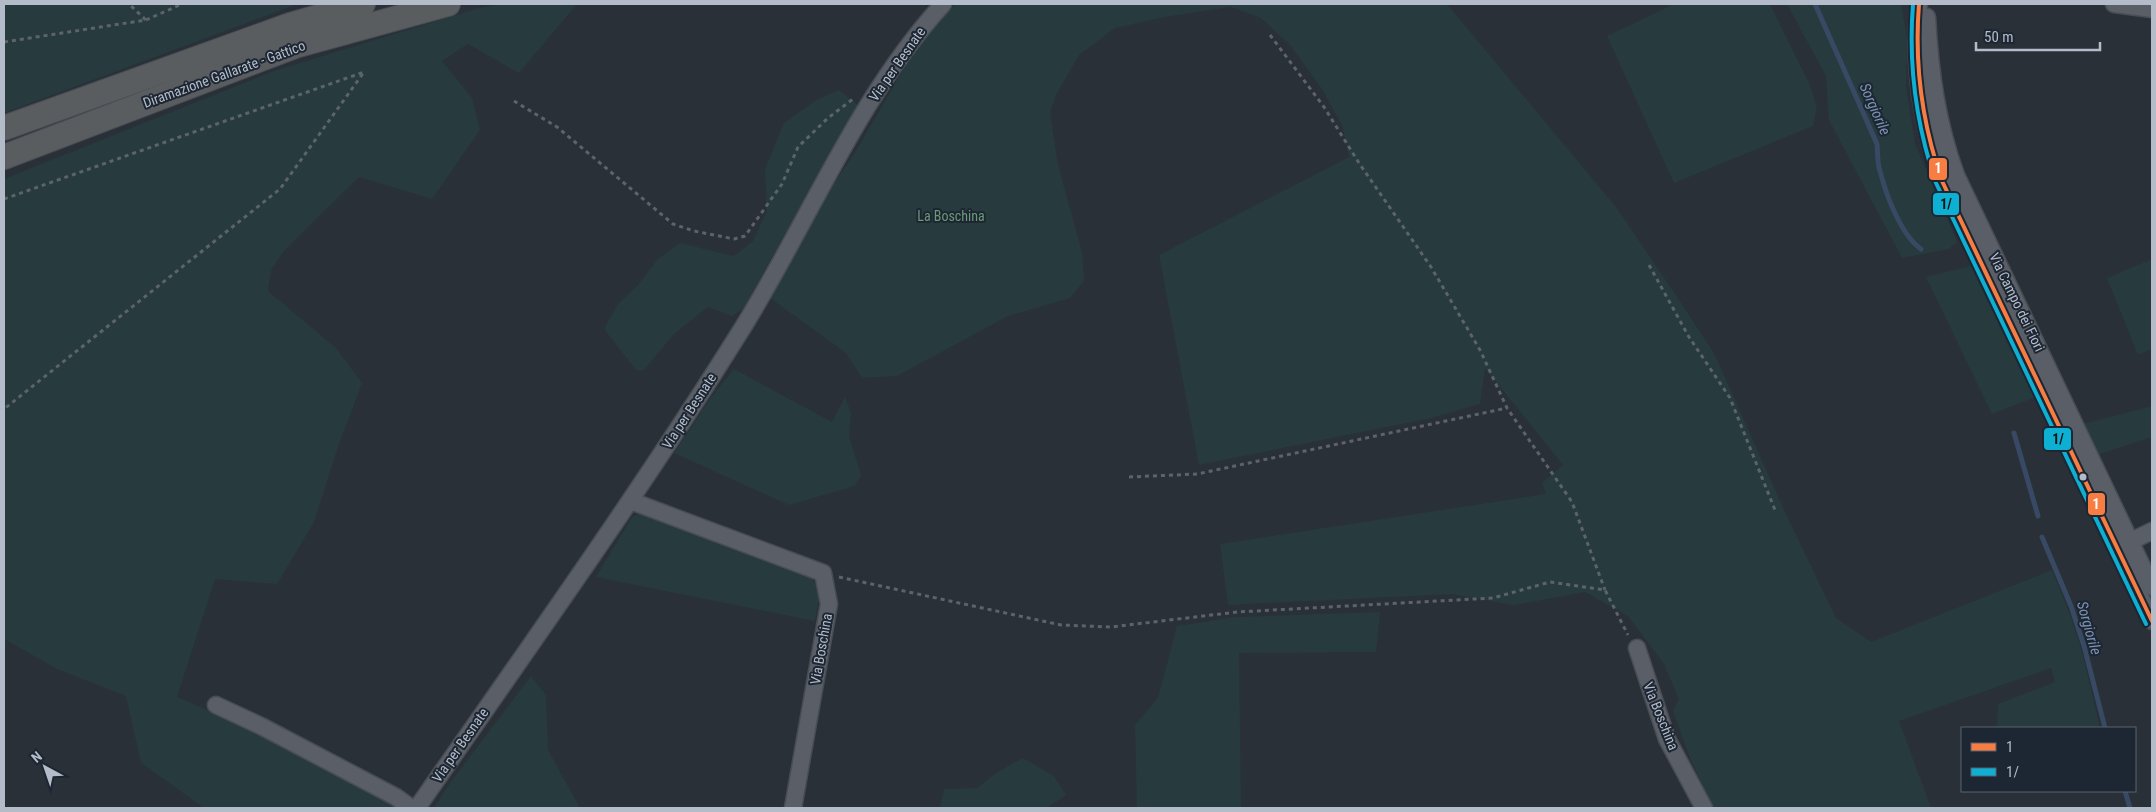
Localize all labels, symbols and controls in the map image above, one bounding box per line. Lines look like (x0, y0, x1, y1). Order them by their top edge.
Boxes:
scale bar (1976, 20, 2100, 52)
street label: Via per Besnate (866, 24, 929, 104)
text: 50 m (1984, 28, 2014, 46)
street label: Diramazione Gallarate - Gattico (141, 37, 307, 111)
water label: Sorgiorile (1856, 80, 1894, 138)
line badge: 1 (1928, 157, 1948, 181)
text: 1 (1934, 160, 1942, 176)
line badge: 1/ (1932, 192, 1960, 216)
text: 1/ (1940, 196, 1952, 212)
park label: La Boschina (917, 208, 985, 224)
street label: Via Campo dei Fiori (1986, 250, 2048, 354)
street label: Via per Besnate (659, 370, 720, 452)
line badge: 1/ (2043, 427, 2072, 451)
text: 1/ (2052, 431, 2064, 447)
unlabelled marker (2078, 472, 2088, 482)
line badge: 1 (2087, 492, 2106, 516)
text: 1 (2092, 496, 2100, 512)
water label: Sorgiorile (2073, 599, 2105, 657)
street label: Via Boschina (807, 612, 835, 686)
street label: Via Boschina (1640, 680, 1682, 752)
street label: Via per Besnate (429, 705, 492, 785)
legend (1961, 727, 2136, 792)
text: 1 (2006, 738, 2013, 756)
north arrow (20, 742, 70, 792)
text: N (28, 748, 45, 766)
text: 1/ (2006, 763, 2019, 781)

